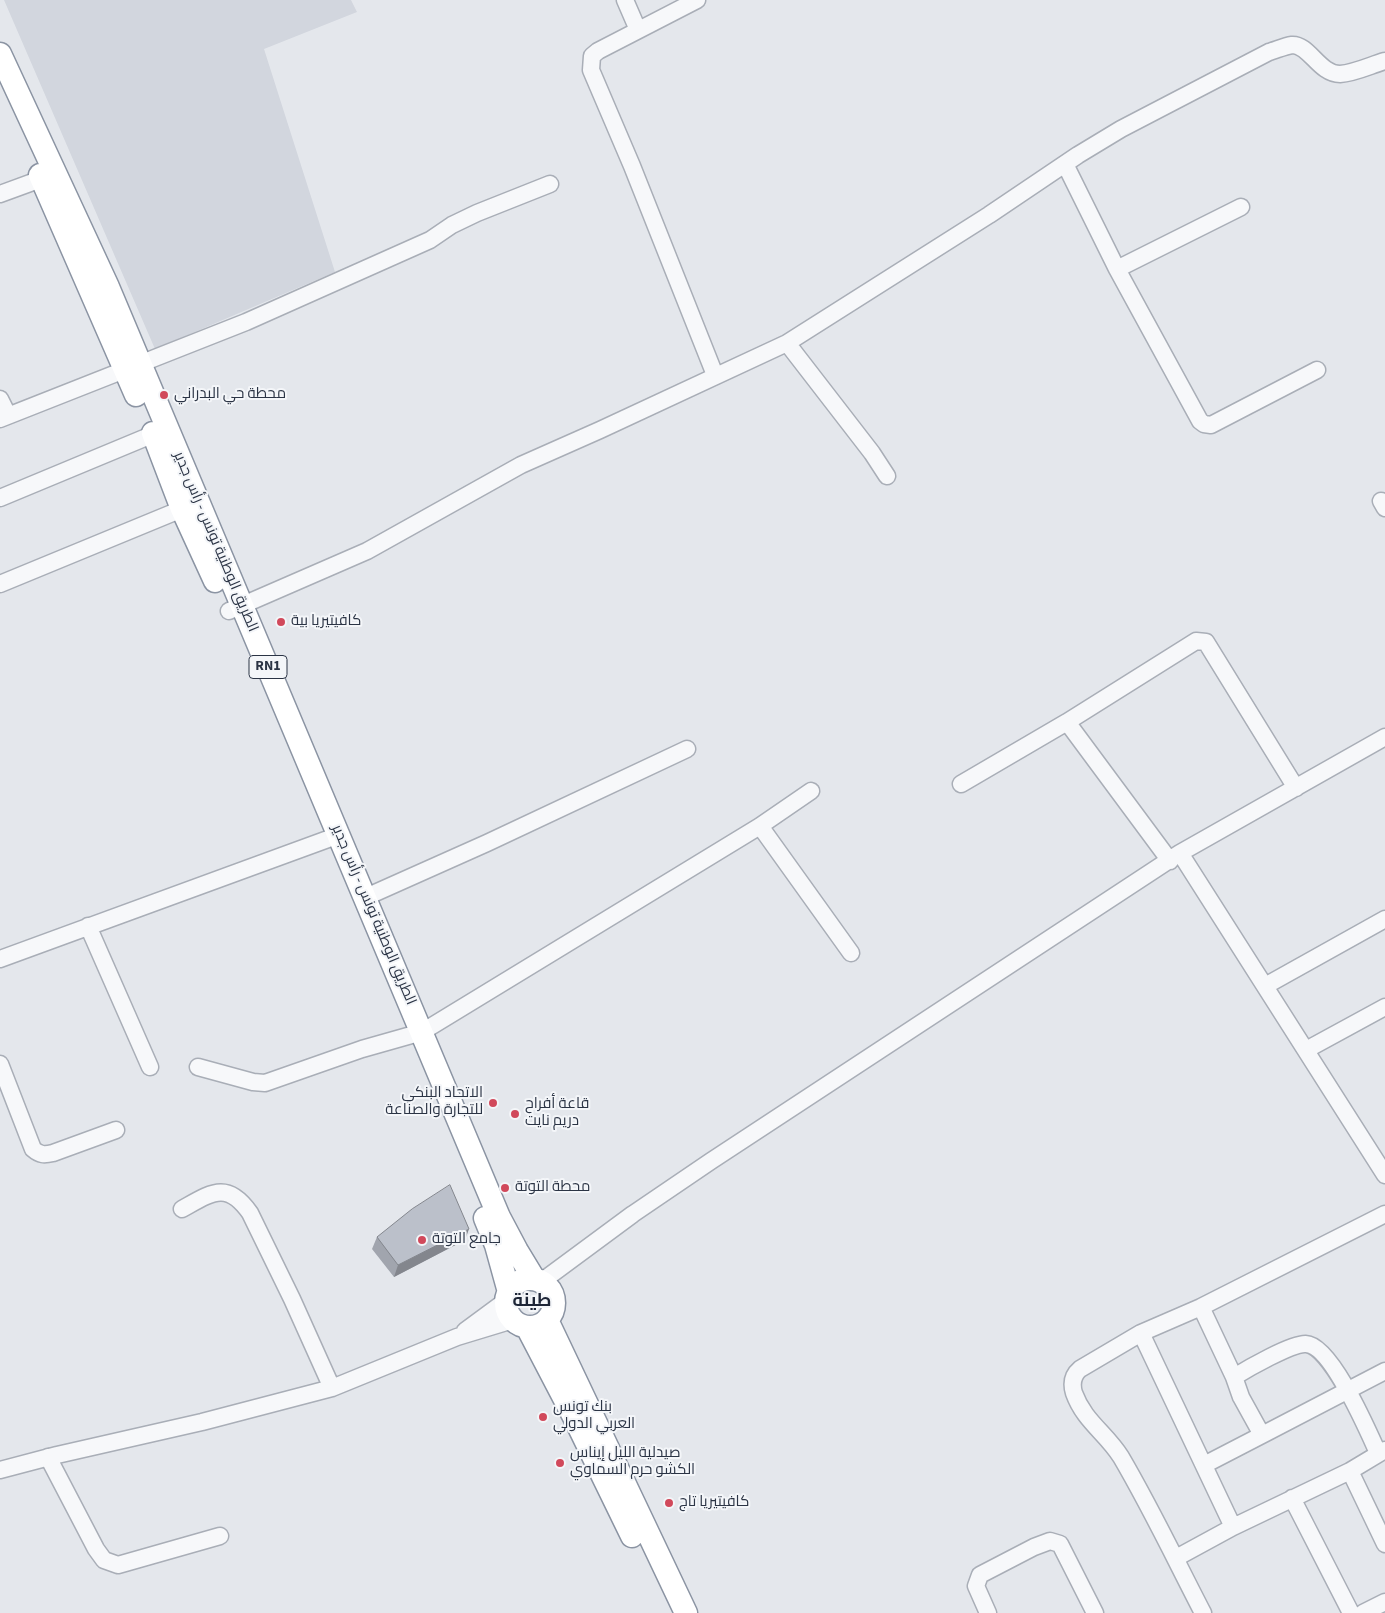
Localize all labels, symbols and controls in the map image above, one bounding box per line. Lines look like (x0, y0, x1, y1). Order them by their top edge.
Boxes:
place label: محطة حي البدراني (174, 386, 286, 404)
marker: محطة حي البدراني (158, 389, 170, 401)
street label: الطريق الوطنية تونس - رأس جدير (169, 449, 261, 635)
place label: كافيتيريا بية (291, 613, 361, 631)
marker: كافيتيريا بية (275, 616, 287, 628)
road number: RN1 (249, 656, 287, 679)
street label: الطريق الوطنية تونس - رأس جدير (327, 822, 419, 1008)
place label: الاتحاد البنكي للتجارة والصناعة (385, 1085, 483, 1120)
place label: قاعة أفراح دريم نايت (525, 1096, 589, 1131)
marker: الاتحاد البنكي للتجارة والصناعة (487, 1097, 499, 1109)
marker: قاعة أفراح دريم نايت (509, 1108, 521, 1120)
place label: محطة التوتة (515, 1179, 590, 1197)
marker: محطة التوتة (499, 1182, 511, 1194)
place label: جامع التوتة (432, 1231, 501, 1249)
marker: جامع التوتة (416, 1234, 428, 1246)
district label: طينة (512, 1291, 552, 1313)
place label: بنك تونس العربي الدولي (553, 1399, 635, 1434)
marker: بنك تونس العربي الدولي (537, 1411, 549, 1423)
place label: صيدلية الليل إيناس الكشو حرم السماوي (570, 1445, 695, 1480)
marker: صيدلية الليل إيناس الكشو حرم السماوي (554, 1457, 566, 1469)
place label: كافيتيريا تاج (679, 1494, 749, 1512)
marker: كافيتيريا تاج (663, 1497, 675, 1509)

